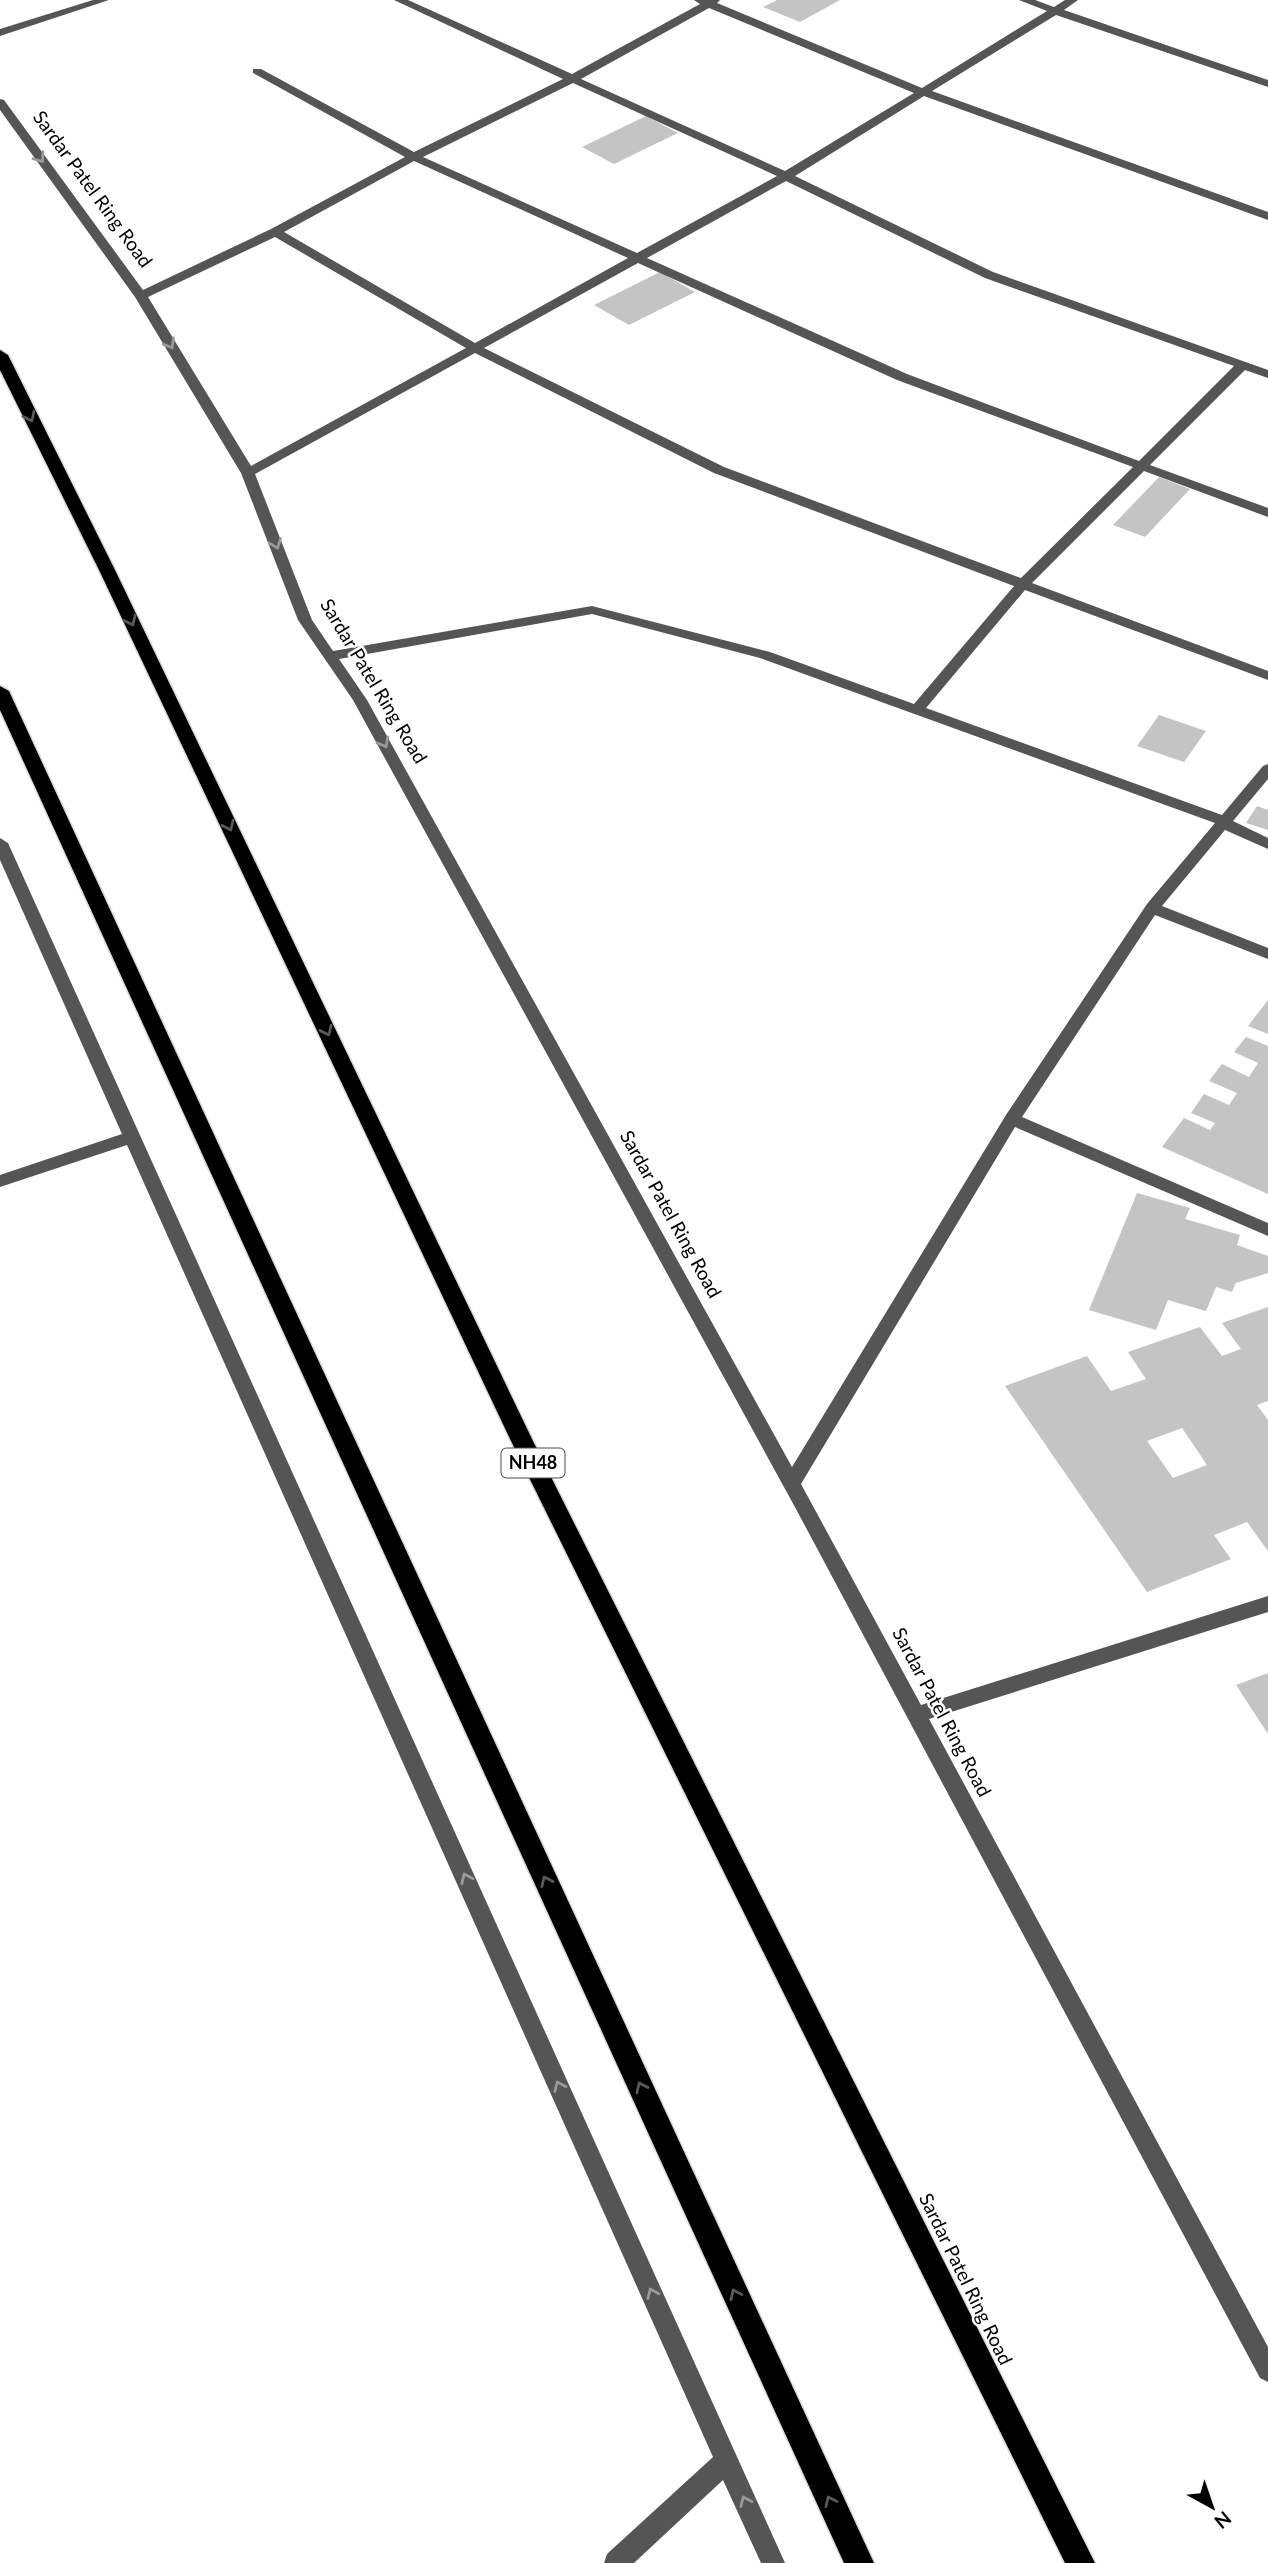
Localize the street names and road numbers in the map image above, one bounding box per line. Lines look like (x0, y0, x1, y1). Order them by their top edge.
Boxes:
street label: Sardar Patel Ring Road (29, 106, 158, 272)
street label: Sardar Patel Ring Road (316, 594, 433, 767)
street label: Sardar Patel Ring Road (616, 1126, 727, 1302)
road number: NH48 (502, 1448, 564, 1478)
street label: Sardar Patel Ring Road (888, 1623, 997, 1800)
street label: Sardar Patel Ring Road (915, 2189, 1018, 2368)

